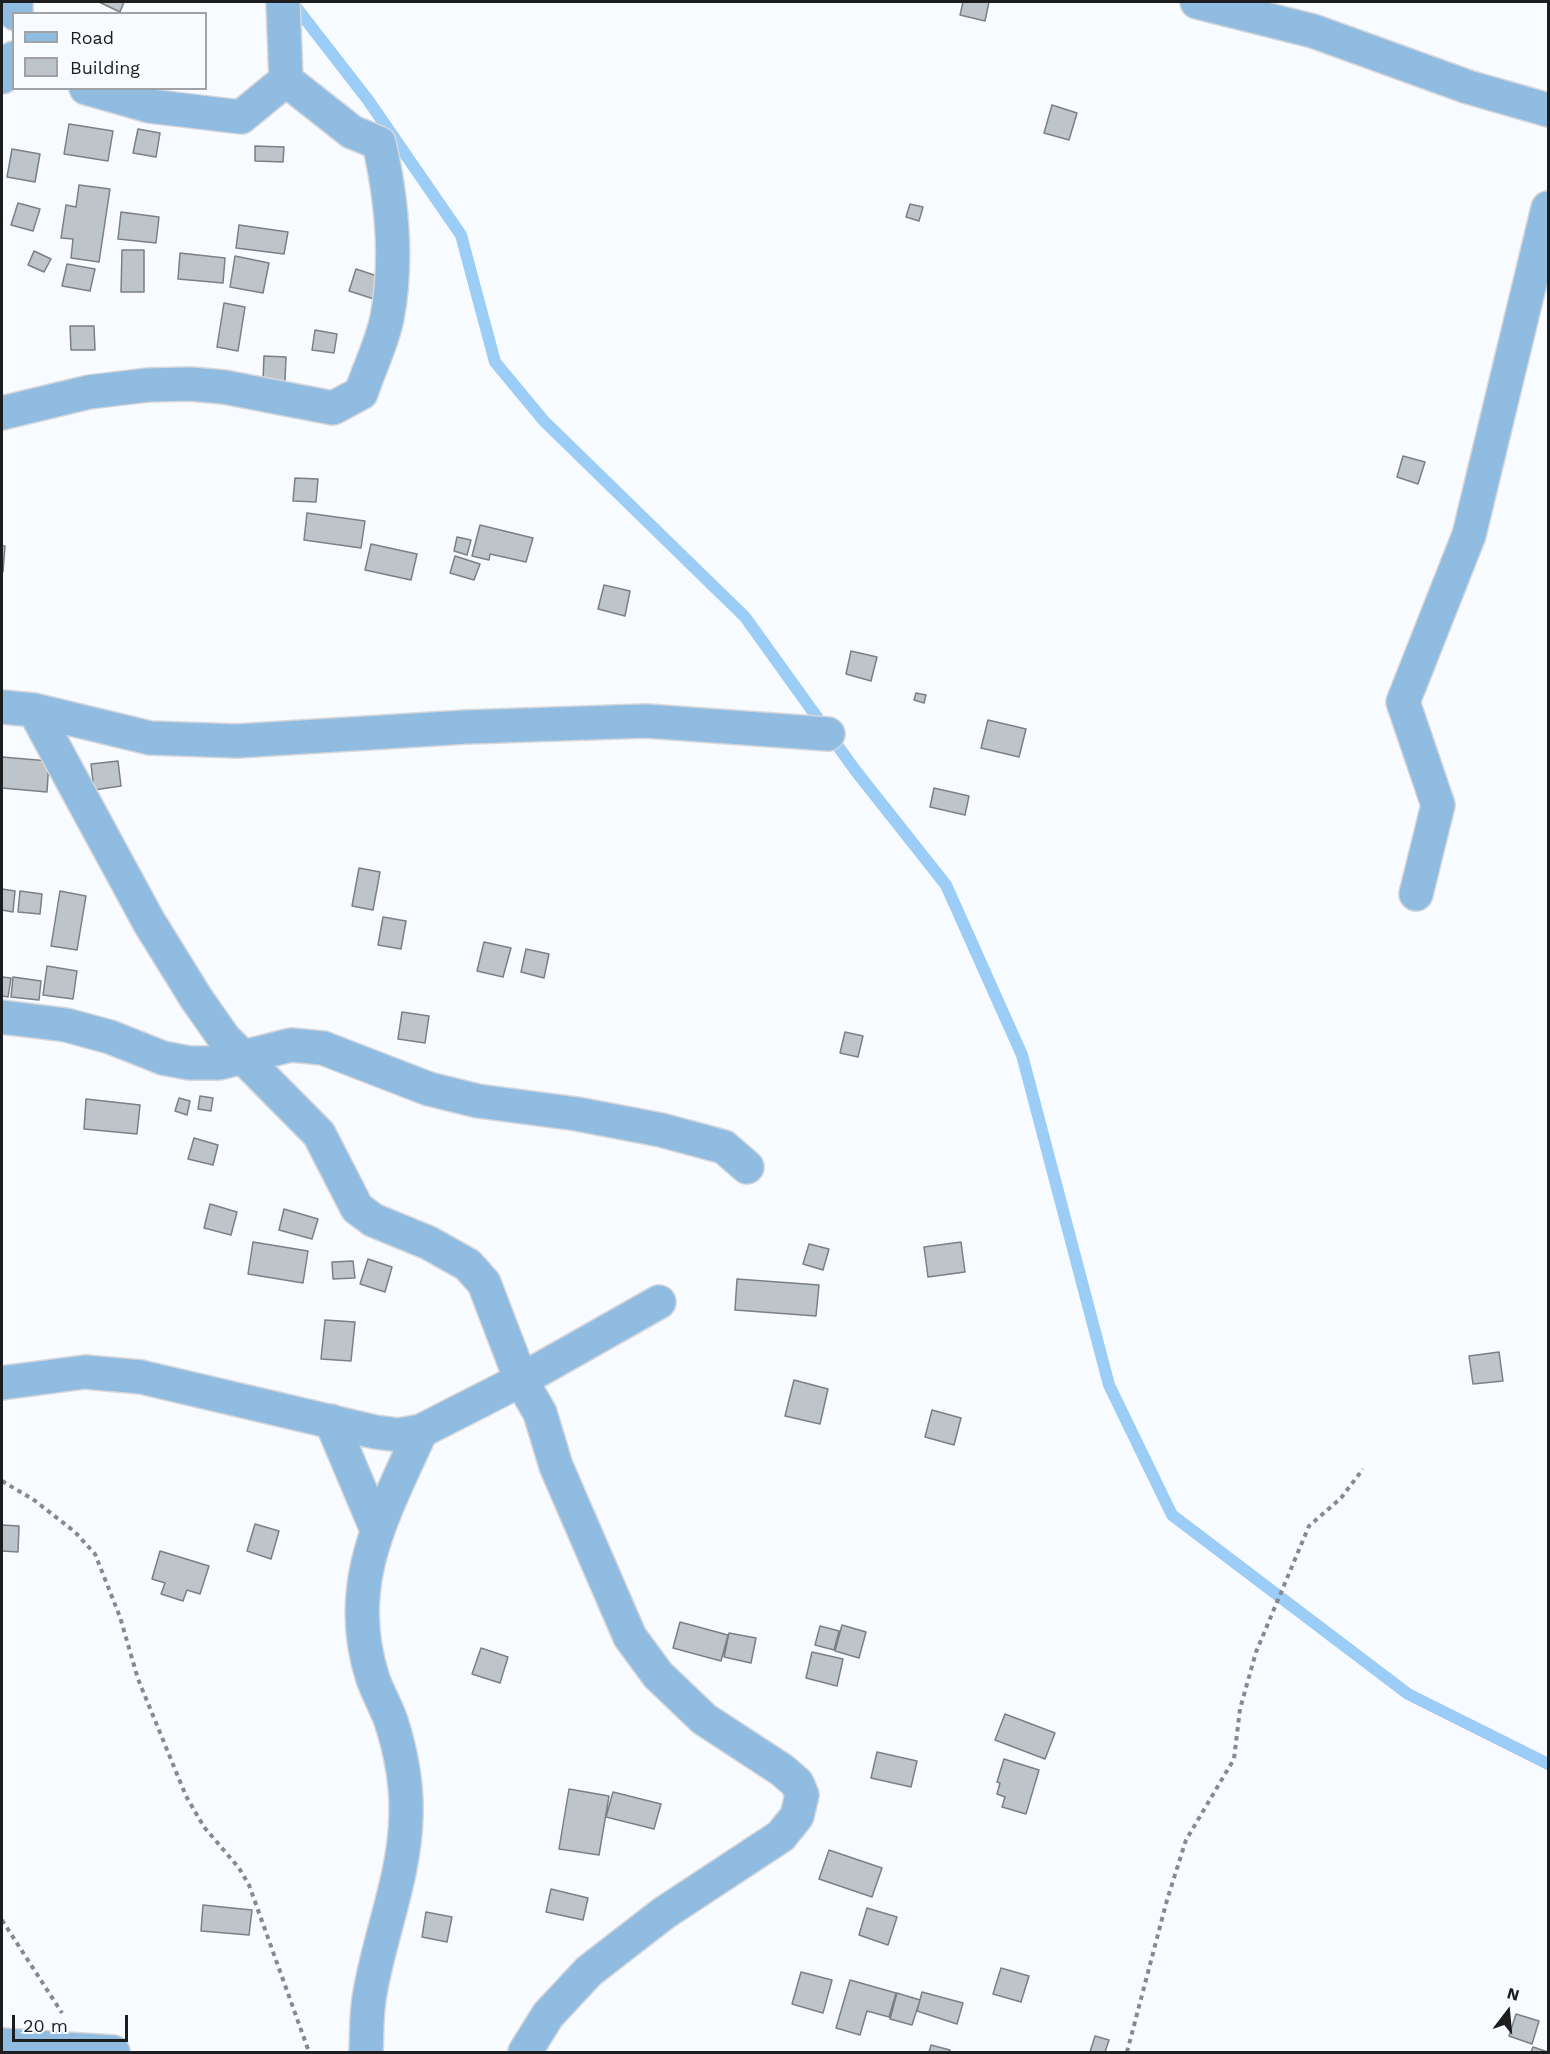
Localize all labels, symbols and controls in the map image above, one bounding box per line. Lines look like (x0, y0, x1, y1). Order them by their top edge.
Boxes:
legend (12, 12, 207, 90)
text: Road (70, 27, 114, 48)
text: Building (70, 57, 140, 78)
north arrow (1478, 1982, 1538, 2042)
text: N (1505, 1983, 1521, 2005)
scale bar (15, 2003, 130, 2041)
text: 20 m (23, 2015, 68, 2036)

